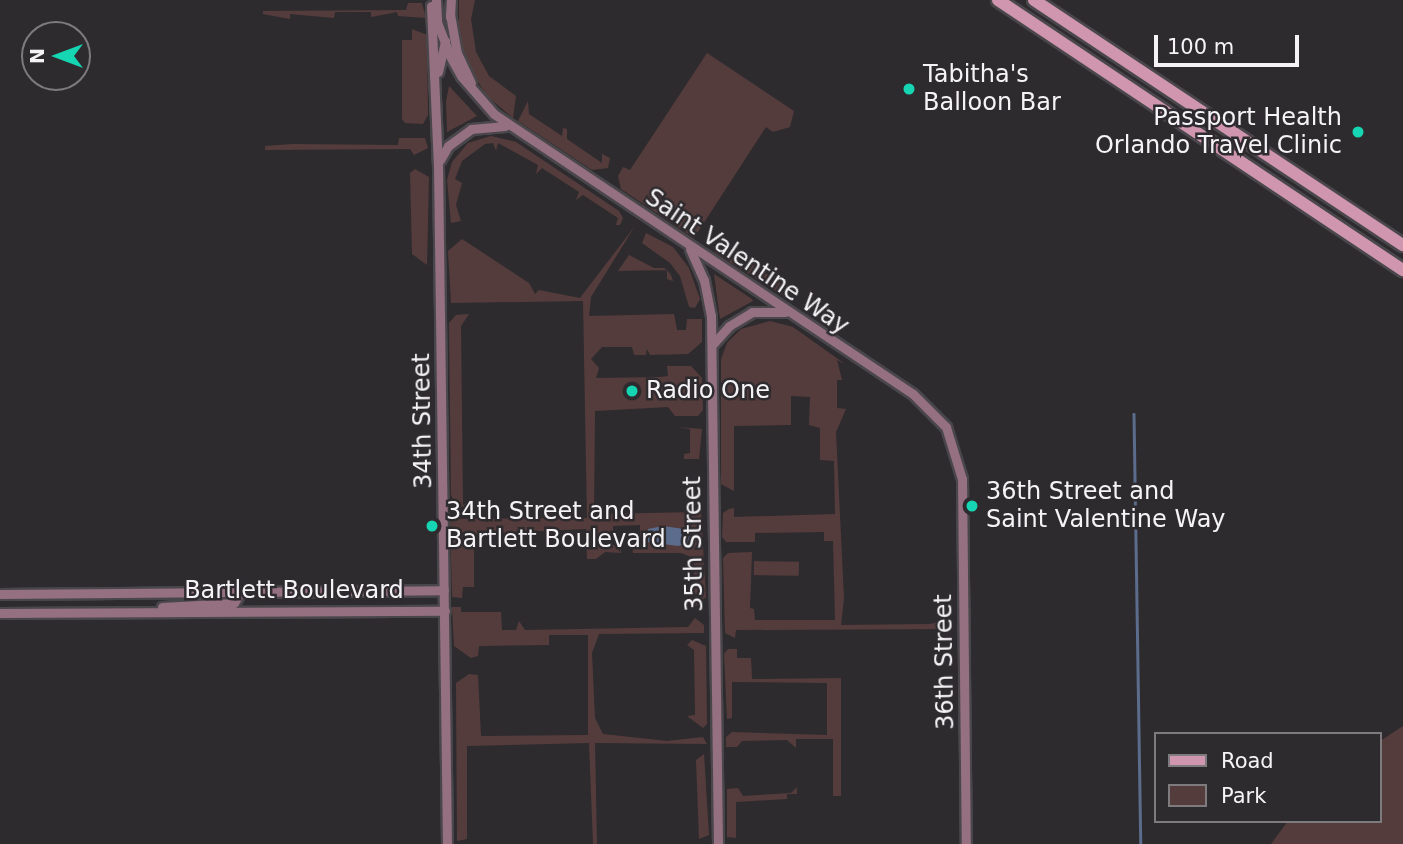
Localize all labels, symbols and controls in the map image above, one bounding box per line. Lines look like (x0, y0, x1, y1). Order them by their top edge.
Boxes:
north arrow (21, 21, 91, 91)
scale bar (1158, 21, 1303, 65)
text: 100 m (1167, 35, 1234, 59)
text: N (26, 48, 48, 64)
place label: Tabitha's Balloon Bar (923, 61, 1061, 117)
marker: Tabitha's Balloon Bar (901, 81, 917, 97)
place label: Passport Health Orlando Travel Clinic (1095, 104, 1342, 160)
marker: Passport Health Orlando Travel Clinic (1348, 122, 1368, 142)
street label: Saint Valentine Way (640, 183, 854, 341)
street label: 34th Street (407, 353, 439, 489)
place label: Radio One (646, 377, 770, 405)
marker: Radio One (624, 383, 640, 399)
street label: 35th Street (678, 476, 710, 612)
place label: 36th Street and Saint Valentine Way (986, 478, 1226, 534)
place label: 34th Street and Bartlett Boulevard (446, 498, 666, 554)
marker: 36th Street and Saint Valentine Way (964, 498, 980, 514)
marker: 34th Street and Bartlett Boulevard (424, 518, 440, 534)
street label: Bartlett Boulevard (184, 577, 404, 605)
street label: 36th Street (929, 594, 961, 730)
legend (1154, 732, 1382, 823)
text: Road (1221, 749, 1274, 773)
text: Park (1221, 784, 1266, 808)

